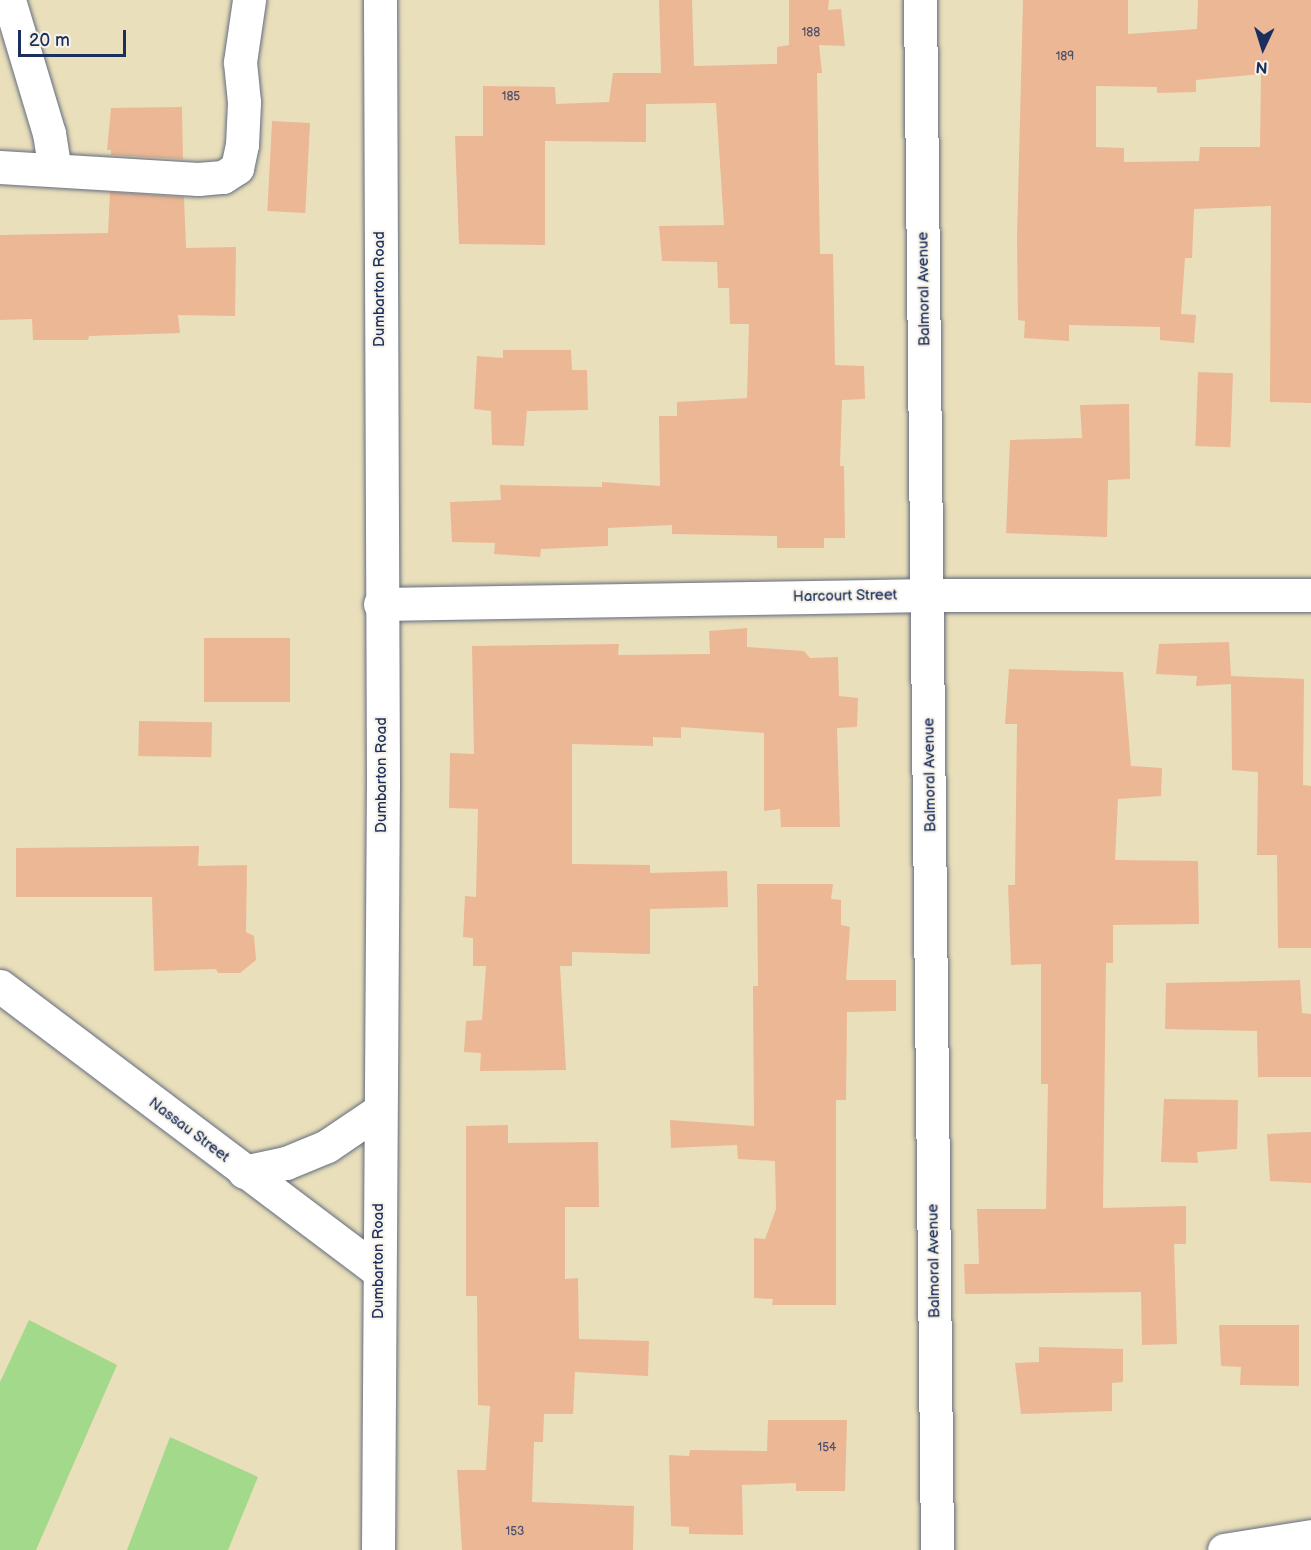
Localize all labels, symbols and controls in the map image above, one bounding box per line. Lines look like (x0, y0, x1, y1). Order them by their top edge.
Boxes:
scale bar (21, 18, 129, 56)
north arrow (1233, 18, 1293, 78)
house number: 188 (802, 26, 820, 40)
text: 20 m (29, 30, 70, 51)
house number: 189 (1056, 50, 1074, 64)
text: N (1255, 57, 1268, 76)
house number: 185 (502, 90, 520, 104)
street label: Dumbarton Road (371, 231, 389, 347)
street label: Balmoral Avenue (914, 232, 934, 346)
street label: Harcourt Street (793, 586, 897, 606)
street label: Dumbarton Road (373, 717, 391, 833)
street label: Balmoral Avenue (920, 718, 940, 832)
street label: Nassau Street (145, 1094, 233, 1166)
street label: Dumbarton Road (370, 1203, 388, 1319)
street label: Balmoral Avenue (924, 1204, 944, 1318)
house number: 154 (818, 1441, 836, 1455)
house number: 153 (506, 1525, 524, 1539)

